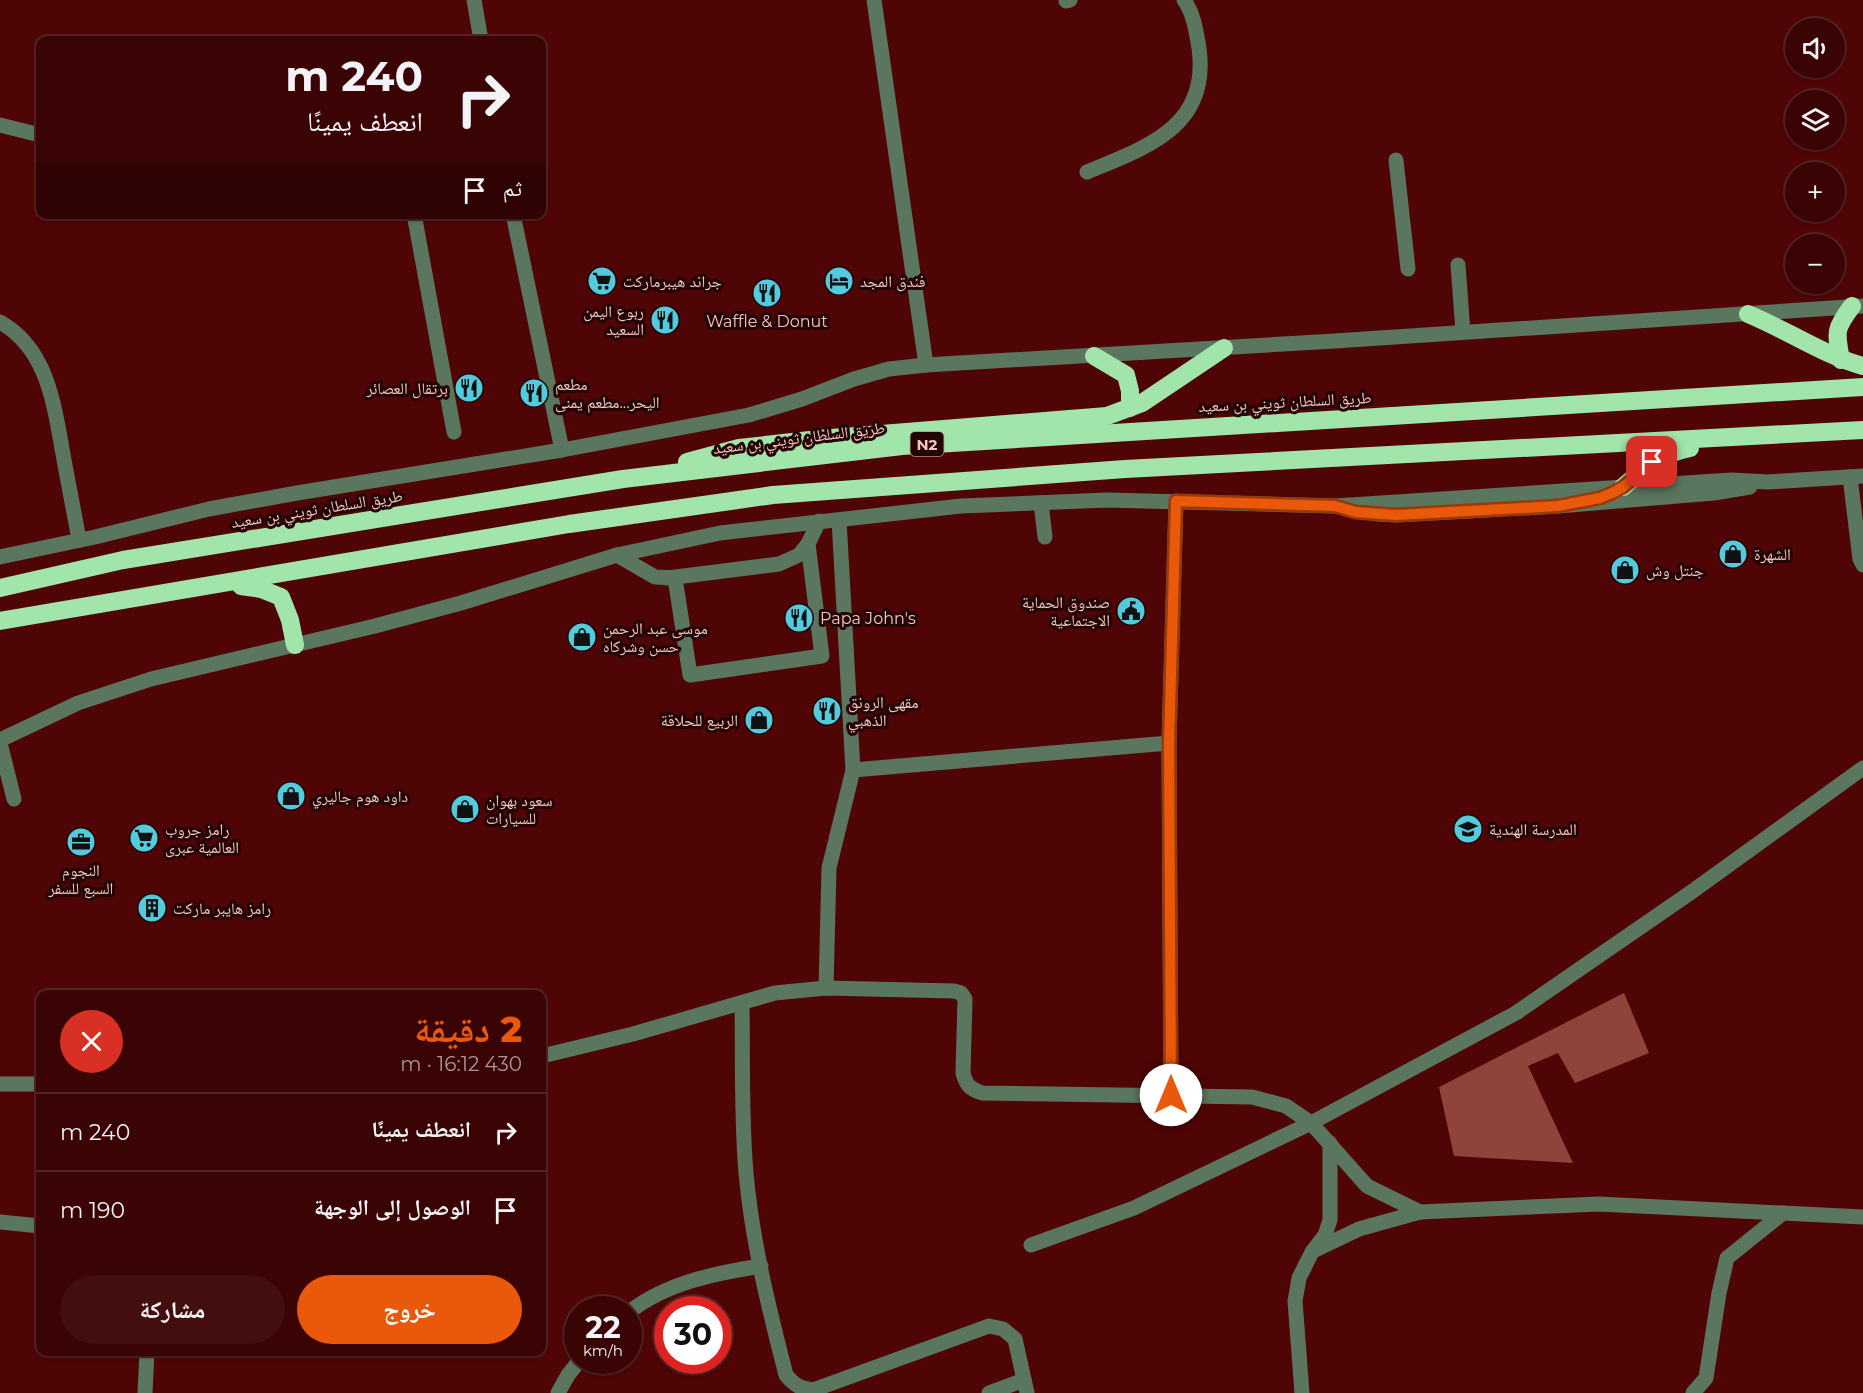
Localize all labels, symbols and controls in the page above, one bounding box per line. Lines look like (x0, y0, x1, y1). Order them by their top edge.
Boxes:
map controls (1785, 18, 1845, 294)
button: sound (1785, 18, 1845, 78)
text: 240 m (285, 50, 423, 102)
icon: right (444, 60, 522, 138)
button: layers (1785, 90, 1845, 150)
text: انعطف يمينًا (307, 105, 423, 138)
button: + (1785, 162, 1845, 222)
icon: arrive (458, 174, 491, 207)
text: ثم (503, 175, 522, 202)
button: − (1785, 234, 1845, 294)
supermarket icon: جراند ه‍يبرماركت (586, 265, 618, 297)
hotel icon: فندق المجد (823, 265, 855, 297)
place label: جراند ه‍يبرماركت (623, 272, 722, 291)
place label: فندق المجد (860, 272, 926, 292)
restaurant icon: Waffle & Donut (751, 277, 783, 309)
place label: ربوع اليمن السعيد (583, 302, 644, 339)
restaurant icon: ربوع اليمن السعيد (649, 304, 681, 336)
place label: Waffle & Donut (706, 312, 828, 331)
restaurant icon: برتقال العصاىٔر (453, 372, 485, 404)
place label: مطعم اليحر...مطعم يمنى (555, 375, 660, 413)
restaurant icon: مطعم اليحر...مطعم يمنى (518, 377, 550, 409)
place label: برتقال العصاىٔر (366, 379, 448, 399)
street label: طريق السلطان ثويني بن سعيد (1198, 388, 1372, 419)
street label: طريق السلطان ثويني بن سعيد (712, 418, 886, 461)
road number: N2 (910, 432, 944, 456)
pin (1626, 436, 1677, 487)
icon: arrive (1635, 445, 1668, 478)
street label: طريق السلطان ثويني بن سعيد (230, 486, 404, 535)
shop icon: الشهرة (1717, 538, 1749, 570)
place label: الشهرة (1754, 545, 1791, 564)
shop icon: جنتل وش (1609, 554, 1641, 586)
place label: جنتل وش (1646, 561, 1704, 581)
place label: صندوق الحماية الاجتماعية (1022, 593, 1110, 630)
public building icon: صندوق الحماية الاجتماعية (1115, 595, 1147, 627)
restaurant icon: Papa John's (783, 602, 815, 634)
place label: Papa John's (820, 609, 916, 628)
place label: موسى عبد الرحمن حسن وشركاه (603, 619, 708, 657)
shop icon: موسى عبد الرحمن حسن وشركاه (566, 621, 598, 653)
place label: مقهى الرونق الذهبي (848, 693, 919, 733)
restaurant icon: مقهى الرونق الذهبي (811, 695, 843, 727)
shop icon: الربيع للحلاقة (743, 704, 775, 736)
place label: الربيع للحلاقة (661, 711, 738, 731)
shop icon: داود هوم جاليري (275, 780, 307, 812)
place label: داود هوم جاليري (312, 787, 408, 809)
place label: سعود بهوان للسيارات (486, 791, 553, 828)
shop icon: سعود بهوان للسيارات (449, 793, 481, 825)
school or university icon: المدرسة الهندية (1452, 813, 1484, 845)
place label: رامز جروب العالمية عبرى (165, 820, 239, 858)
place label: المدرسة الهندية (1489, 820, 1577, 839)
supermarket icon: رامز جروب العالمية عبرى (128, 822, 160, 854)
office icon: النجوم السبع للسفر (65, 826, 97, 858)
place label: النجوم السبع للسفر (48, 861, 113, 899)
building icon: رامز هايبر ماركت (136, 892, 168, 924)
place label: رامز هايبر ماركت (173, 899, 271, 918)
text: 2 دقيقة (414, 1007, 522, 1051)
button: close (60, 1010, 123, 1073)
text: 430 m · 16:12 (400, 1052, 522, 1076)
position arrow (1139, 1063, 1203, 1127)
text: انعطف يمينًا (371, 1116, 471, 1143)
icon: right (489, 1116, 522, 1149)
text: 240 m (60, 1119, 130, 1146)
text: الوصول إلى الوجهة (314, 1194, 471, 1221)
icon: arrive (489, 1194, 522, 1227)
text: 190 m (60, 1197, 125, 1224)
button: مشاركة (60, 1275, 285, 1344)
button: خروج (297, 1275, 522, 1344)
speed limit sign: 30 (654, 1296, 732, 1374)
text: 22 (585, 1309, 621, 1346)
text: km/h (583, 1341, 623, 1360)

